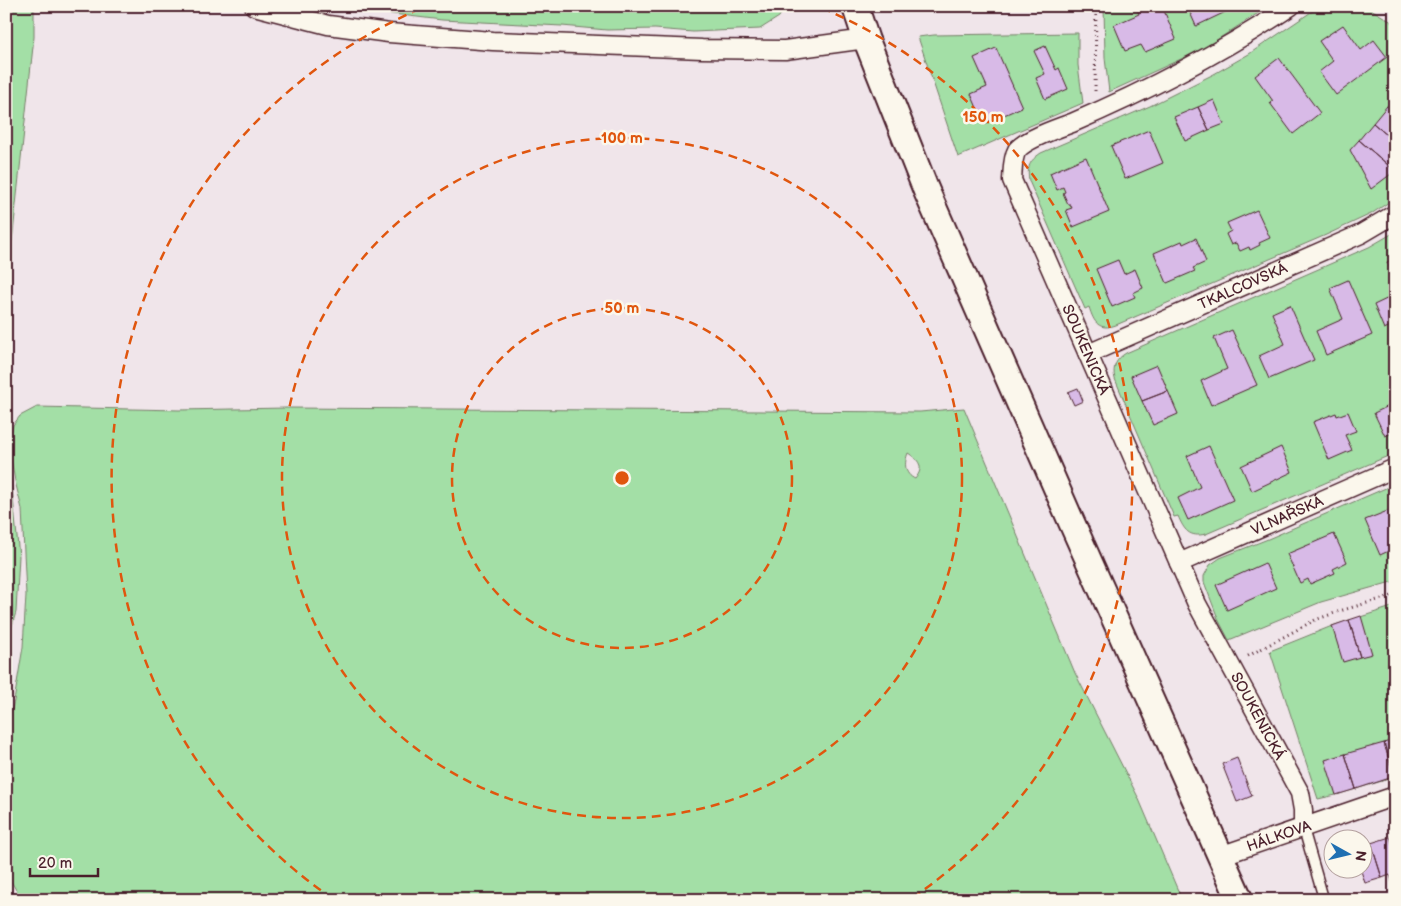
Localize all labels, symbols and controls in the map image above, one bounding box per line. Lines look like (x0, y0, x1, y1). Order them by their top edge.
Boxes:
text: 150 m (962, 108, 1004, 127)
text: 100 m (601, 129, 643, 148)
street label: TKALCOVSKÁ (1195, 258, 1291, 314)
text: 50 m (605, 299, 640, 318)
street label: SOUKENICKÁ (1057, 302, 1114, 398)
centre of rings (613, 469, 631, 487)
street label: VLNAŘSKÁ (1248, 491, 1327, 540)
street label: SOUKENICKÁ (1226, 669, 1289, 764)
street label: HÁLKOVA (1244, 816, 1314, 856)
north arrow (1324, 828, 1374, 878)
scale bar (30, 846, 98, 878)
text: N (1351, 849, 1370, 862)
text: 20 m (38, 854, 72, 873)

